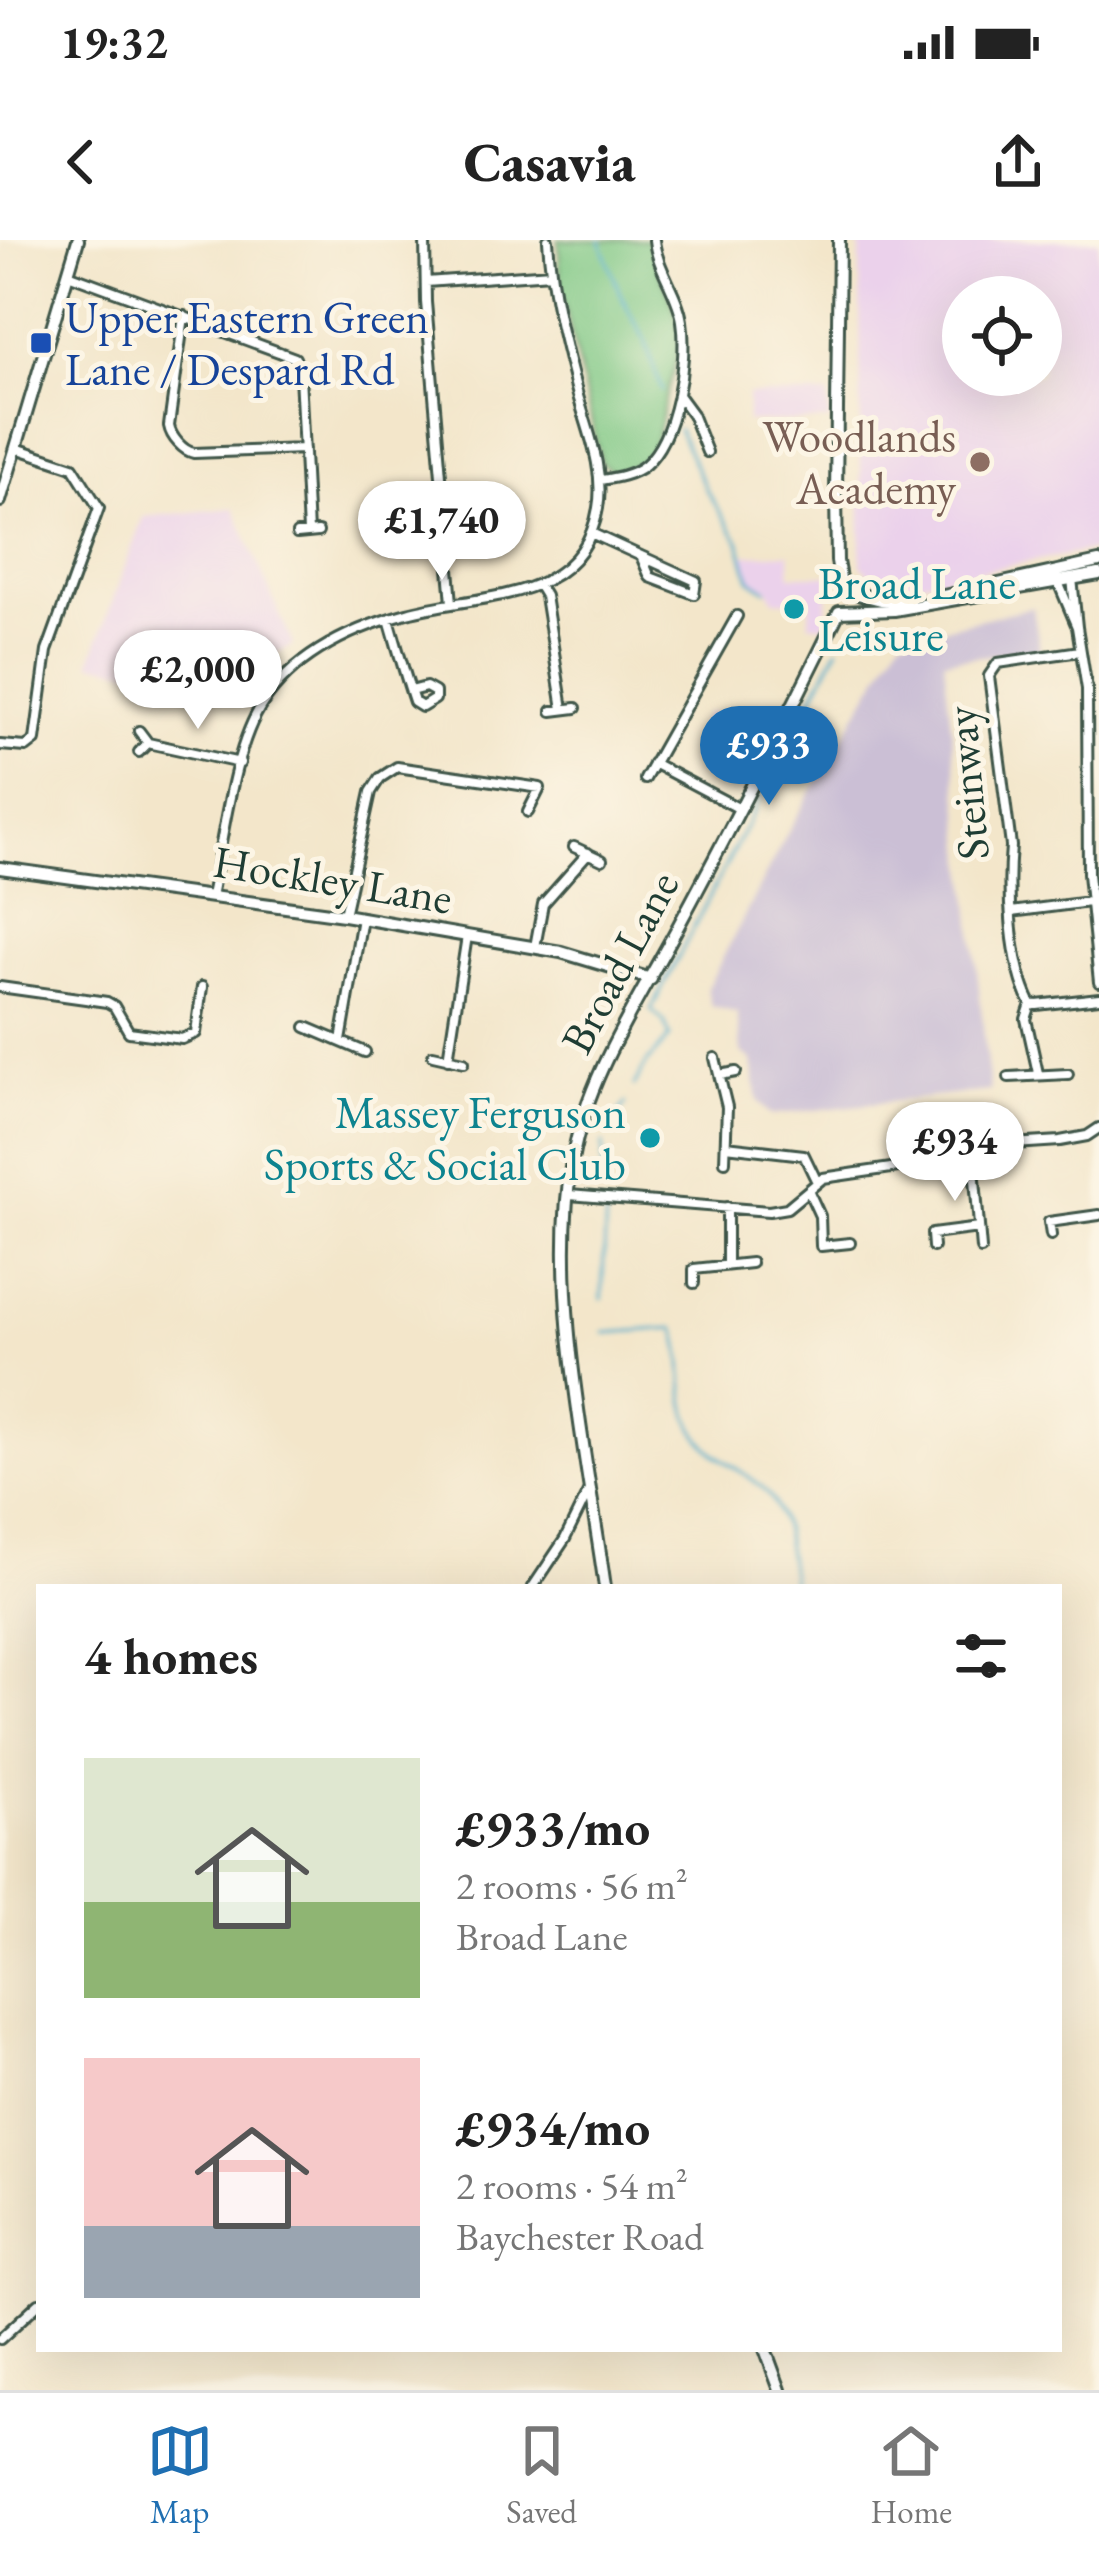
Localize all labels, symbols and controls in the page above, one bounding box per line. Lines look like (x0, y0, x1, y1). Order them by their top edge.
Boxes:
text: 19:32 (60, 13, 168, 71)
text: Casavia (464, 127, 635, 197)
icon: back (48, 129, 114, 195)
icon: share (985, 129, 1051, 195)
map controls (942, 276, 1062, 396)
button: locate (942, 276, 1062, 396)
place label: Upper Eastern Green Lane / Despard Rd (65, 288, 429, 398)
marker: Upper Eastern Green Lane / Despard Rd (28, 330, 54, 356)
place label: Woodlands Academy (762, 407, 956, 517)
marker: Woodlands Academy (967, 449, 993, 475)
pin: £1,740 (344, 481, 540, 583)
text: £1,740 (385, 494, 499, 545)
place label: Broad Lane Leisure (818, 554, 1016, 664)
marker: Broad Lane Leisure (781, 596, 807, 622)
pin: £2,000 (100, 630, 296, 732)
text: £2,000 (141, 643, 255, 694)
street label: Steinway (930, 704, 1002, 862)
pin: £933 (698, 706, 840, 808)
text: £933 (727, 719, 811, 770)
street label: Hockley Lane (210, 832, 456, 926)
street label: Broad Lane (547, 861, 691, 1063)
place label: Massey Ferguson Sports & Social Club (264, 1083, 626, 1193)
pin: £934 (884, 1102, 1026, 1204)
text: £934 (913, 1115, 997, 1166)
marker: Massey Ferguson Sports & Social Club (637, 1125, 663, 1151)
text: 4 homes (84, 1623, 258, 1689)
icon: filters (948, 1623, 1014, 1689)
text: £933/mo (456, 1794, 650, 1860)
icon: home (180, 1806, 324, 1950)
text: 2 rooms · 56 m² (456, 1860, 688, 1911)
text: Broad Lane (456, 1911, 628, 1962)
text: £934/mo (456, 2094, 650, 2160)
icon: home (180, 2106, 324, 2250)
text: 2 rooms · 54 m² (456, 2160, 688, 2211)
text: Baychester Road (456, 2211, 704, 2262)
tab: Map (147, 2418, 213, 2533)
tab: Saved (506, 2418, 577, 2533)
tab: Home (871, 2418, 952, 2533)

